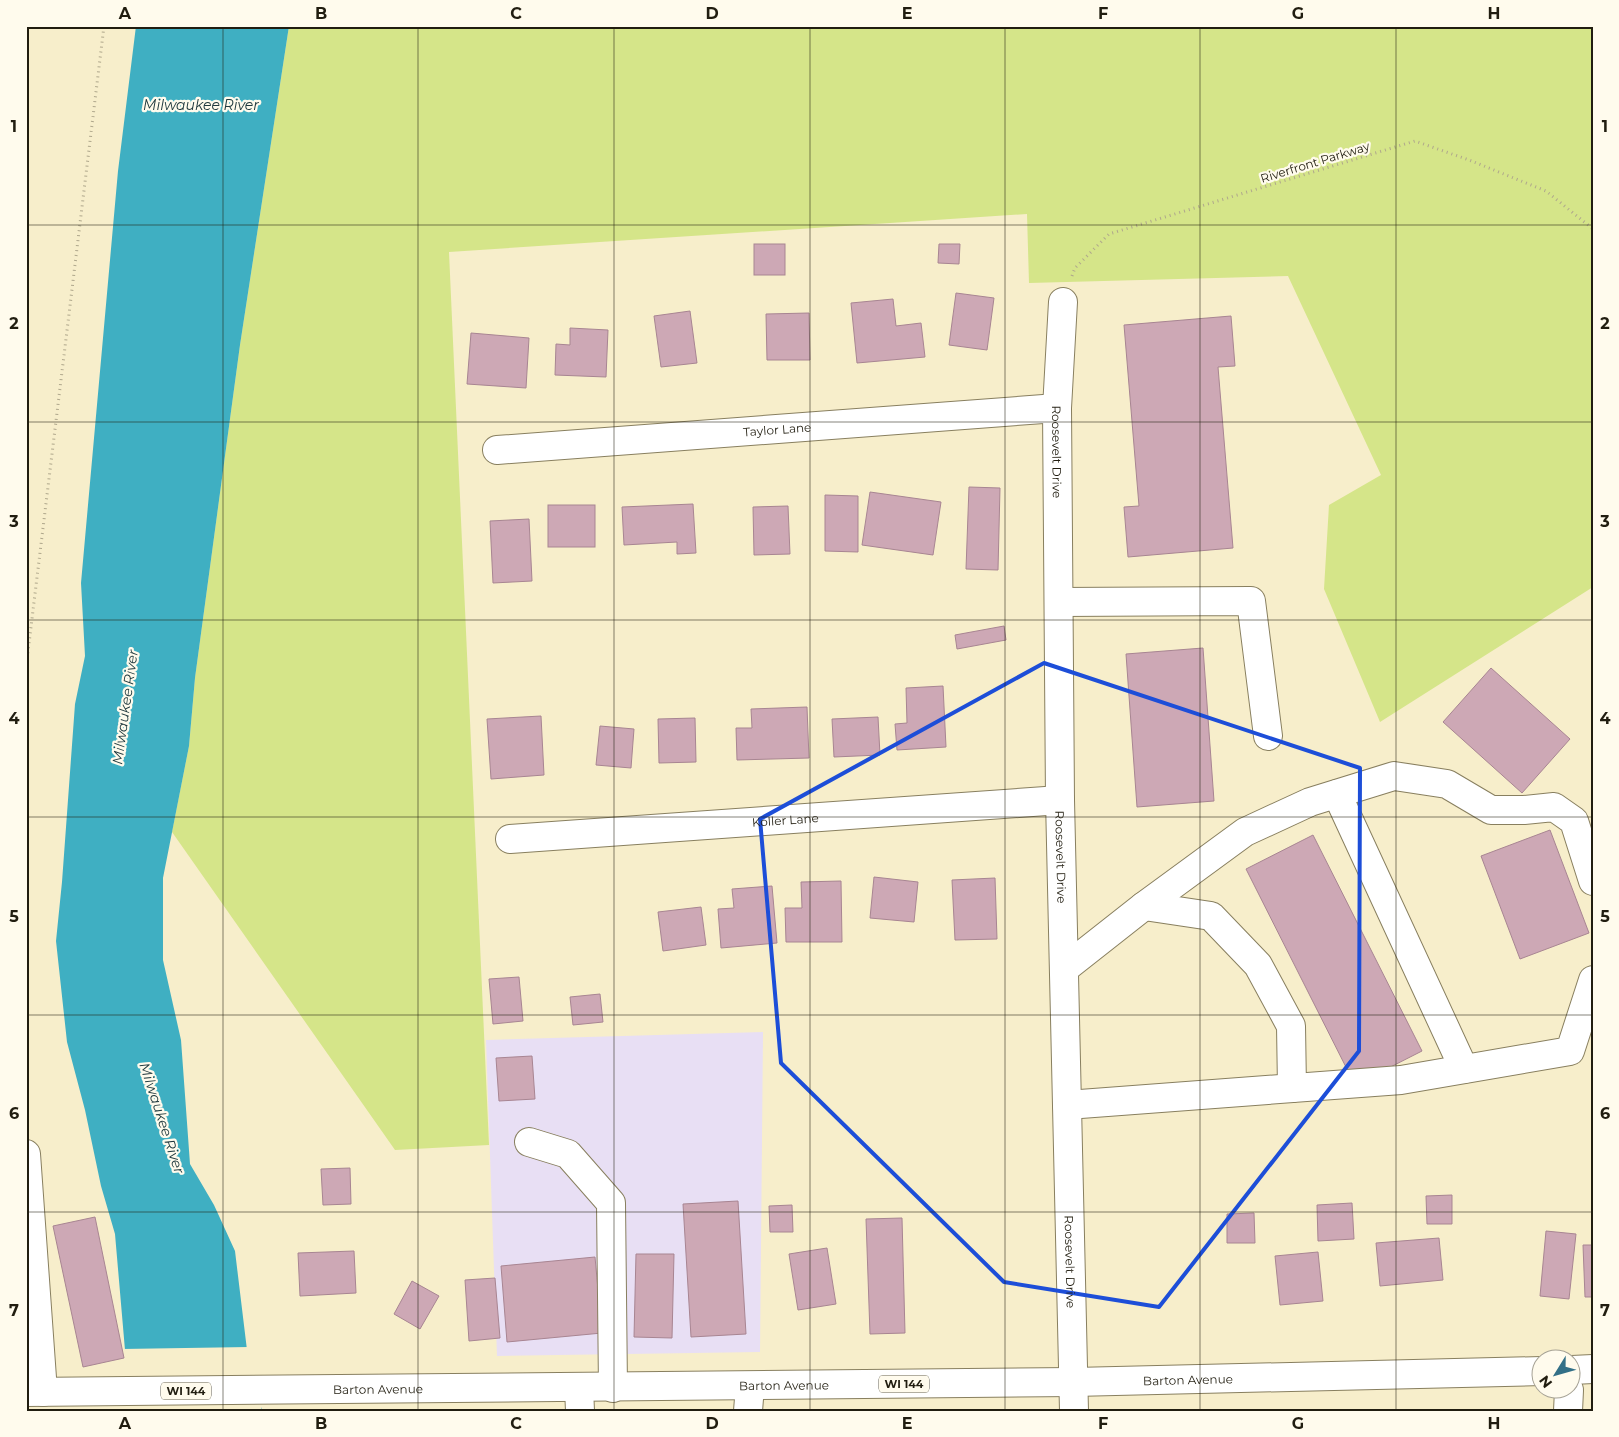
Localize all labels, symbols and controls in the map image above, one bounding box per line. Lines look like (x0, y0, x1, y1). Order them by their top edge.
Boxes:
text: A (118, 4, 132, 23)
text: B (315, 4, 327, 23)
text: C (510, 4, 522, 23)
text: D (705, 4, 719, 23)
text: E (902, 4, 912, 23)
text: F (1098, 4, 1108, 23)
text: G (1292, 4, 1304, 23)
text: H (1488, 4, 1500, 23)
water label: Milwaukee River (143, 96, 259, 114)
text: 1 (11, 117, 17, 136)
text: 1 (1602, 117, 1608, 136)
street label: Riverfront Parkway (1259, 138, 1372, 186)
text: 2 (9, 314, 19, 333)
text: 2 (1600, 314, 1610, 333)
street label: Roosevelt Drive (1049, 405, 1065, 498)
street label: Taylor Lane (743, 419, 812, 439)
text: 3 (8, 512, 19, 531)
text: 3 (1599, 512, 1610, 531)
water label: Milwaukee River (108, 648, 142, 766)
text: 4 (8, 709, 20, 728)
text: 4 (1599, 709, 1611, 728)
street label: Koller Lane (751, 810, 819, 829)
street label: Roosevelt Drive (1053, 810, 1070, 903)
text: 5 (9, 907, 19, 926)
text: 5 (1600, 907, 1610, 926)
water label: Milwaukee River (136, 1060, 189, 1176)
text: 6 (9, 1104, 19, 1123)
text: 6 (1600, 1104, 1610, 1123)
street label: Roosevelt Drive (1062, 1215, 1079, 1308)
text: 7 (9, 1301, 19, 1320)
text: 7 (1600, 1301, 1610, 1320)
north arrow (1532, 1350, 1582, 1400)
street label: Barton Avenue (1143, 1371, 1233, 1388)
text: N (1535, 1372, 1556, 1392)
road number: WI 144 (879, 1376, 929, 1392)
street label: Barton Avenue (739, 1377, 829, 1393)
street label: Barton Avenue (333, 1381, 423, 1397)
road number: WI 144 (161, 1382, 211, 1400)
text: A (118, 1414, 132, 1433)
text: B (315, 1414, 327, 1433)
text: C (510, 1414, 522, 1433)
text: D (705, 1414, 719, 1433)
text: E (902, 1414, 912, 1433)
text: F (1098, 1414, 1108, 1433)
text: G (1292, 1414, 1304, 1433)
text: H (1488, 1414, 1500, 1433)

